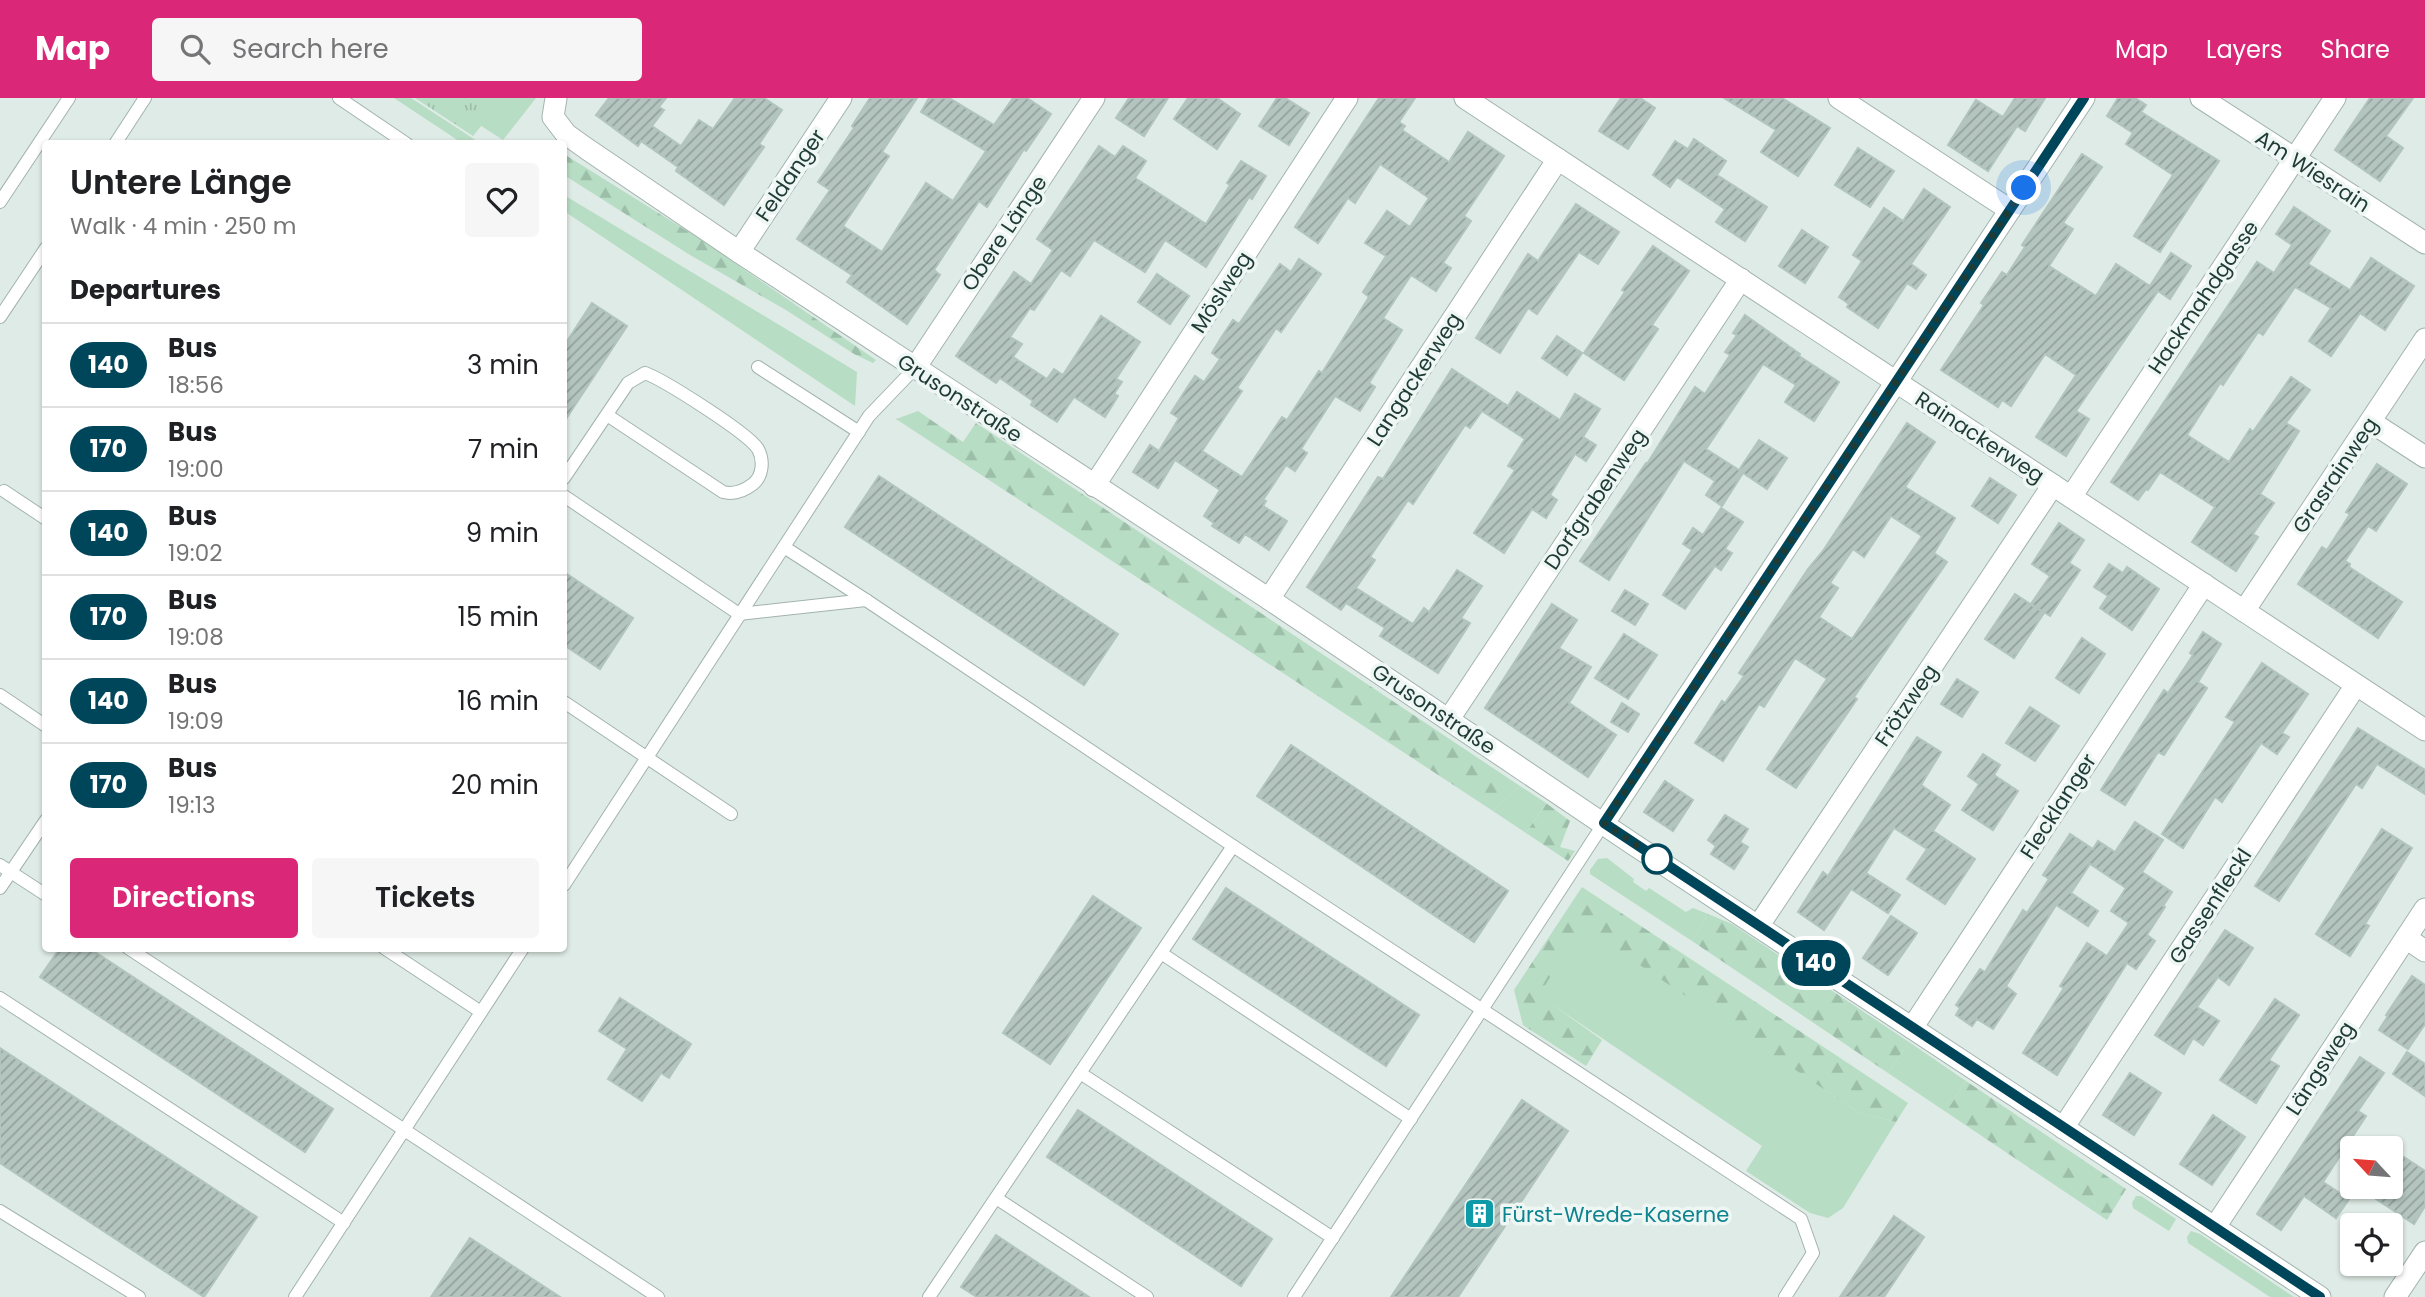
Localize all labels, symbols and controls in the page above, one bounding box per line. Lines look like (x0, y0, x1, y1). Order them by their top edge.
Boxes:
search box (152, 18, 642, 81)
text: Map (35, 25, 110, 72)
icon: search (176, 30, 214, 68)
text: Search here (232, 31, 389, 67)
text: Map (2115, 33, 2168, 66)
text: Layers (2206, 33, 2282, 66)
text: Share (2320, 33, 2390, 66)
street label: Feldanger (748, 123, 832, 227)
street label: Am Wiesrain (2250, 123, 2376, 219)
text: Untere Länge (70, 159, 292, 206)
button: heart (465, 163, 539, 237)
street label: Obere Länge (954, 169, 1054, 297)
your location (2006, 170, 2041, 205)
text: Walk · 4 min · 250 m (70, 210, 296, 242)
street label: Hackmahdgasse (2141, 215, 2265, 379)
street label: Möslweg (1184, 245, 1258, 339)
text: Departures (70, 272, 221, 308)
street label: Langackerweg (1360, 307, 1468, 451)
text: Bus (168, 330, 217, 366)
text: 3 min (467, 347, 539, 383)
street label: Grusonstraße (892, 347, 1028, 449)
text: 140 (88, 348, 129, 381)
text: 18:56 (168, 369, 224, 401)
street label: Rainackerweg (1910, 384, 2050, 490)
street label: Grasrainweg (2285, 411, 2385, 539)
text: Bus (168, 414, 217, 450)
street label: Dorfgrabenweg (1537, 423, 1653, 575)
text: 7 min (468, 431, 539, 467)
text: 170 (90, 432, 127, 465)
text: 19:00 (168, 453, 224, 485)
text: Bus (168, 498, 217, 534)
text: 9 min (466, 515, 539, 551)
text: 140 (88, 516, 129, 549)
text: 19:02 (168, 537, 222, 569)
text: Bus (168, 582, 217, 618)
text: 15 min (458, 599, 539, 635)
text: 170 (90, 600, 127, 633)
text: 19:08 (168, 621, 224, 653)
street label: Grusonstraße (1366, 657, 1502, 761)
street label: Frötzweg (1868, 658, 1944, 752)
text: Bus (168, 666, 217, 702)
text: 16 min (457, 683, 539, 719)
text: 140 (88, 684, 129, 717)
text: 19:09 (168, 705, 224, 737)
street label: Flecklanger (2013, 748, 2103, 864)
text: Bus (168, 750, 217, 786)
text: 20 min (451, 767, 539, 803)
text: 170 (90, 768, 127, 801)
text: 19:13 (168, 789, 216, 821)
street label: Gassenfleckl (2162, 842, 2258, 970)
unlabelled marker (1642, 844, 1672, 874)
button: Directions (70, 858, 298, 938)
button: Tickets (312, 858, 539, 938)
line badge: 140 (1776, 940, 1856, 986)
text: 140 (1796, 946, 1836, 979)
street label: Längsweg (2279, 1016, 2361, 1120)
north arrow (2340, 1136, 2403, 1199)
map controls (2340, 1136, 2403, 1276)
building icon: Fürst-Wrede-Kaserne (1462, 1197, 1496, 1231)
place label: Fürst-Wrede-Kaserne (1502, 1200, 1729, 1229)
button: locate (2340, 1213, 2403, 1276)

